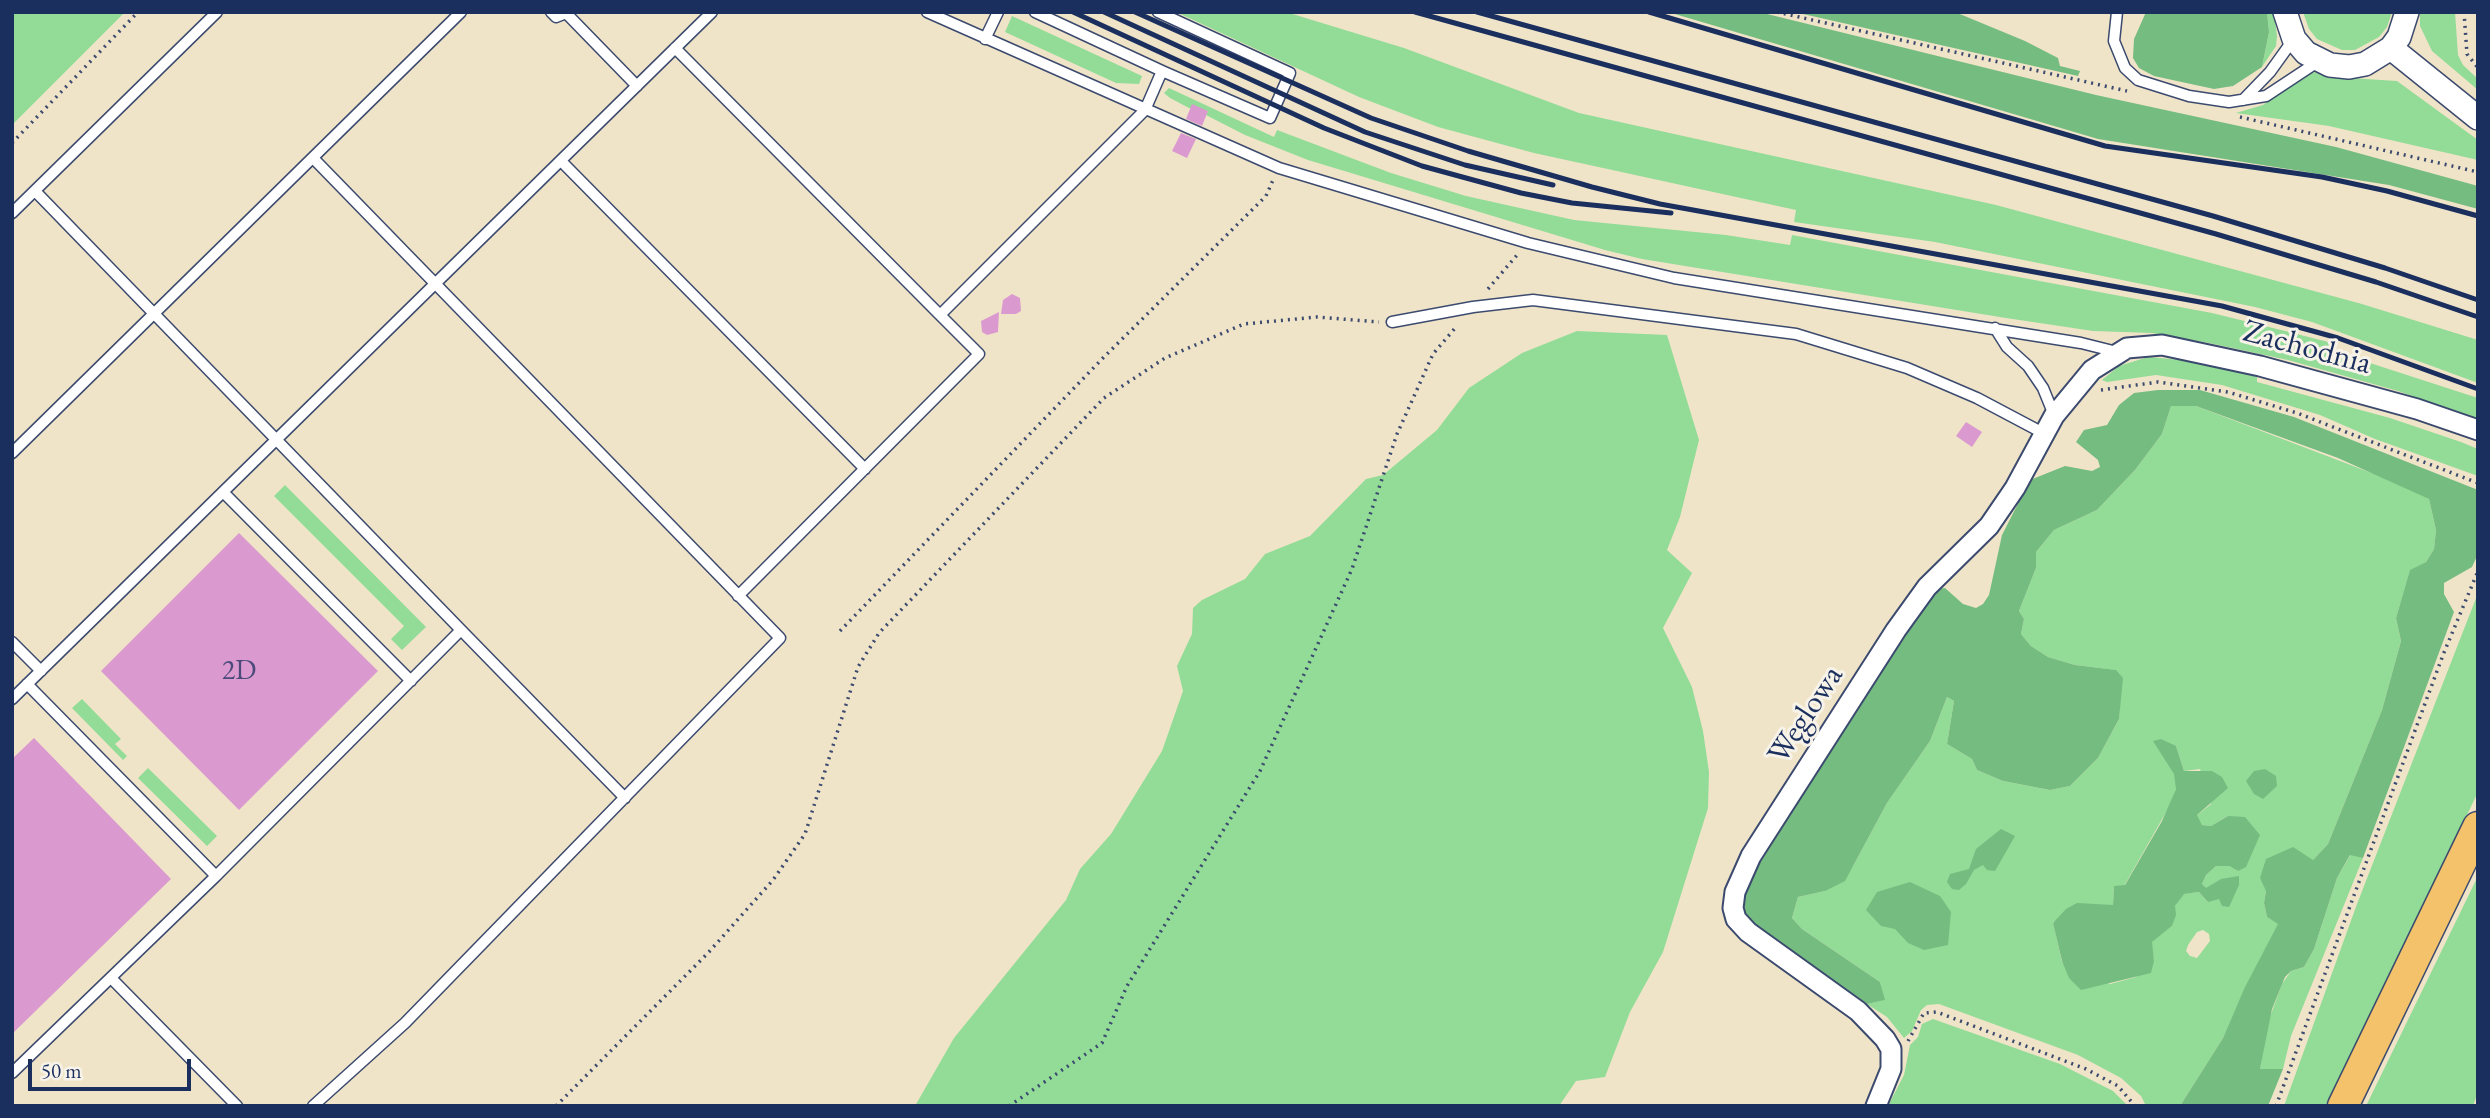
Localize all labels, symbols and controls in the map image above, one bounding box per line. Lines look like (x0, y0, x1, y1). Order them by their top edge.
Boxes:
street label: Zachodnia (2239, 312, 2375, 384)
house number: 2D (222, 654, 256, 688)
street label: Węglowa (1760, 659, 1852, 771)
scale bar (32, 1044, 194, 1088)
text: 50 m (41, 1057, 82, 1084)

